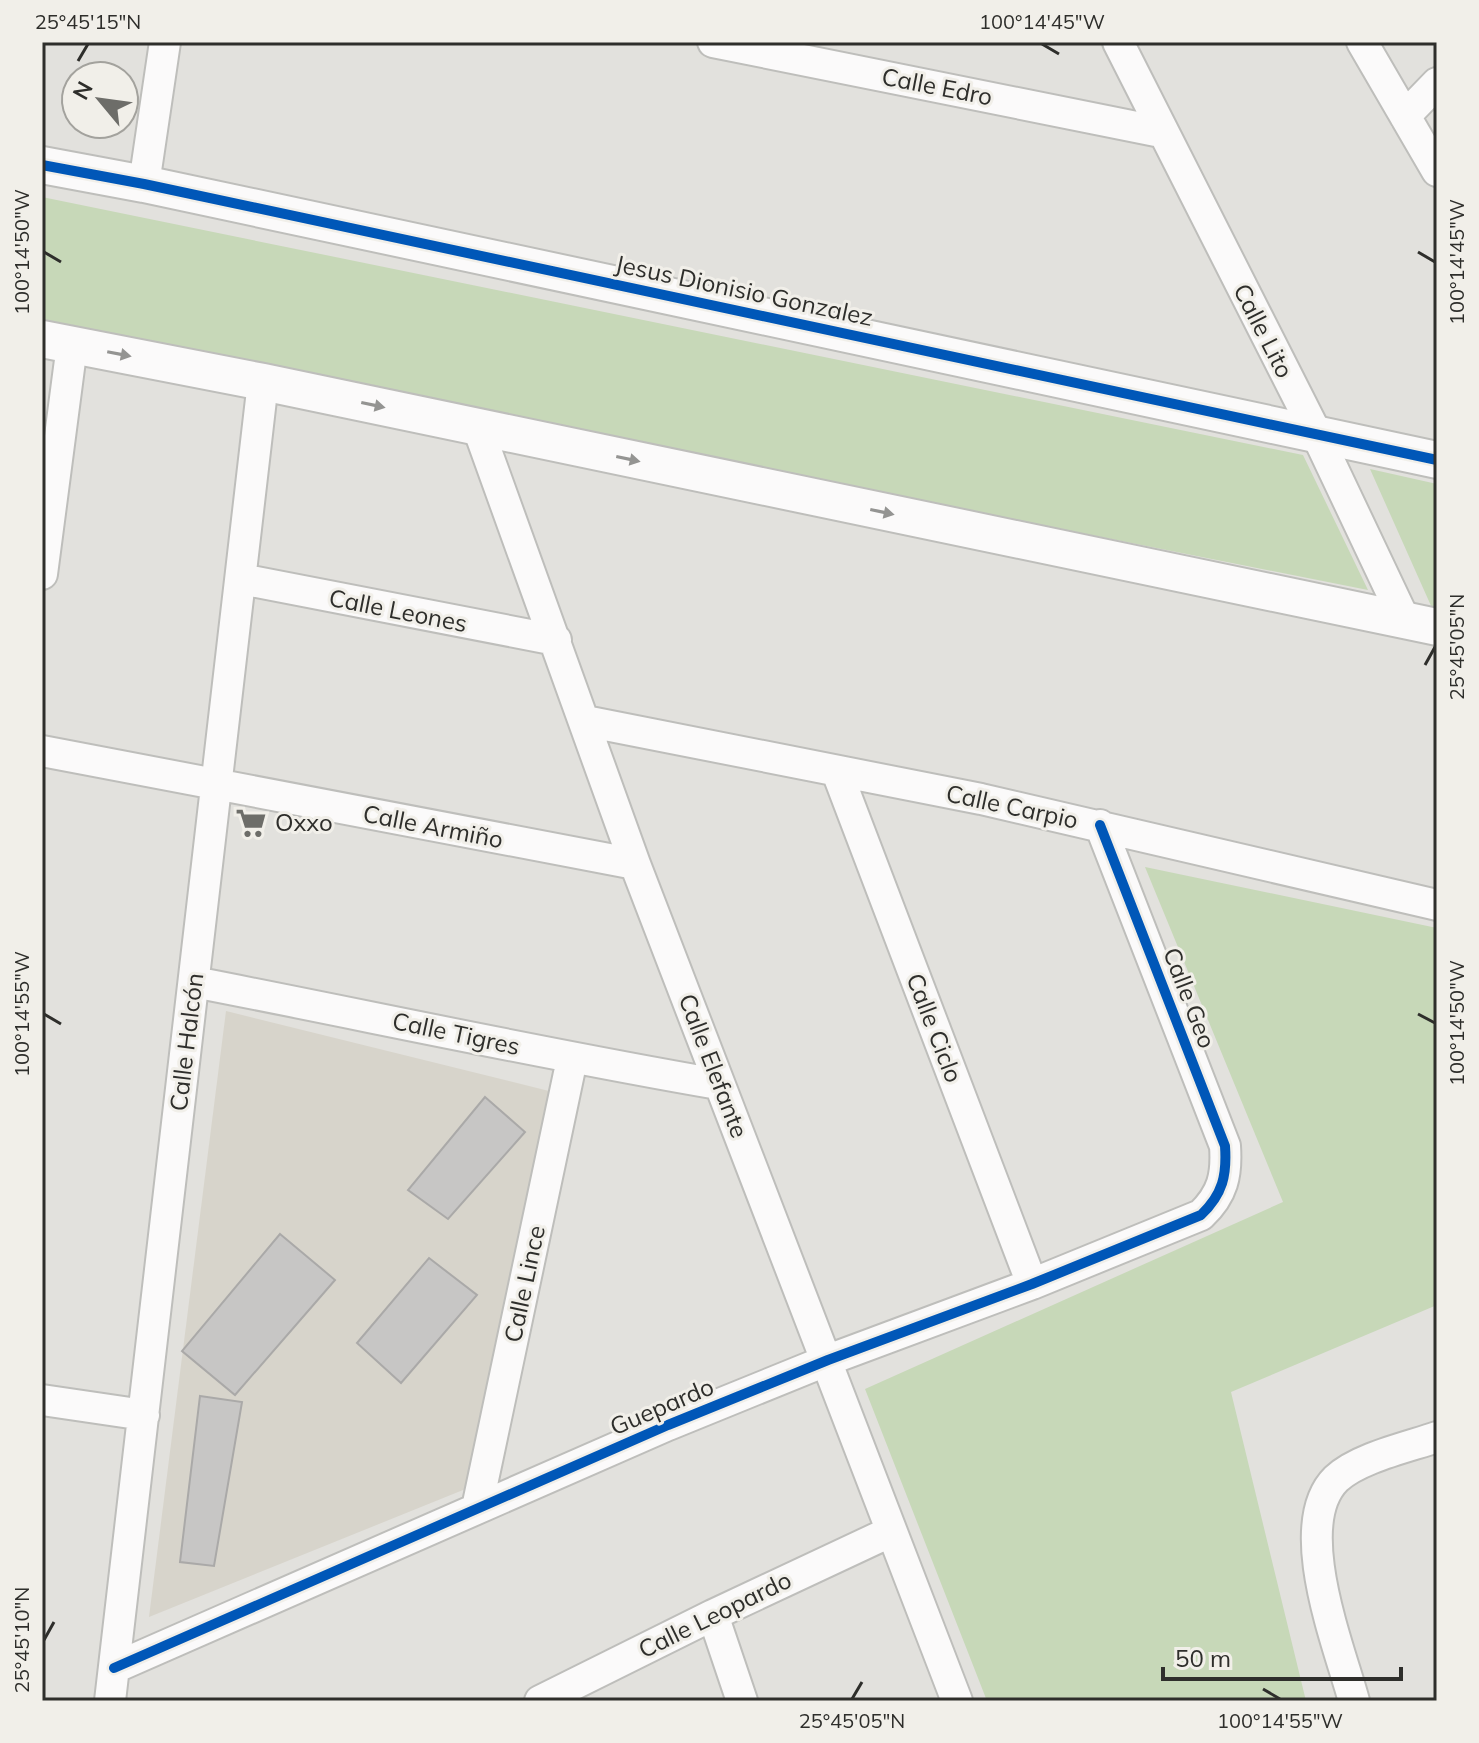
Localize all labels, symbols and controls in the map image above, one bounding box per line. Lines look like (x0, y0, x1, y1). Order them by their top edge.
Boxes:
text: 25°45'15"N (35, 9, 141, 34)
text: 100°14'45"W (979, 9, 1105, 34)
north arrow (60, 60, 140, 140)
street label: Calle Edro (879, 61, 995, 111)
text: N (66, 76, 99, 104)
text: 100°14'50"W (9, 189, 34, 315)
text: 100°14'45"W (1444, 199, 1469, 325)
street label: Jesus Dionisio Gonzalez (613, 248, 876, 332)
street label: Calle Lito (1227, 278, 1300, 383)
one-way arrow (106, 348, 131, 361)
one-way arrow (361, 399, 386, 412)
one-way arrow (616, 453, 641, 466)
one-way arrow (870, 506, 895, 519)
street label: Calle Leones (327, 582, 470, 638)
text: 25°45'05"N (1444, 594, 1469, 700)
street label: Calle Carpio (943, 777, 1081, 835)
street label: Calle Armiño (361, 798, 506, 854)
supermarket icon: Oxxo (234, 806, 268, 840)
place label: Oxxo (275, 807, 333, 837)
street label: Calle Geo (1157, 943, 1223, 1052)
text: 100°14'55"W (9, 951, 34, 1077)
text: 100°14'50"W (1444, 960, 1469, 1086)
street label: Calle Ciclo (900, 969, 969, 1087)
street label: Calle Halcón (163, 971, 209, 1113)
street label: Calle Elefante (673, 989, 755, 1142)
street label: Calle Tigres (390, 1005, 523, 1061)
street label: Calle Lince (497, 1223, 551, 1345)
street label: Guepardo (605, 1371, 718, 1441)
street label: Calle Leopardo (633, 1564, 796, 1664)
text: 25°45'10"N (9, 1587, 34, 1693)
scale bar (1163, 1631, 1401, 1681)
text: 50 m (1175, 1643, 1231, 1673)
text: 25°45'05"N (799, 1708, 905, 1733)
text: 100°14'55"W (1217, 1708, 1343, 1733)

